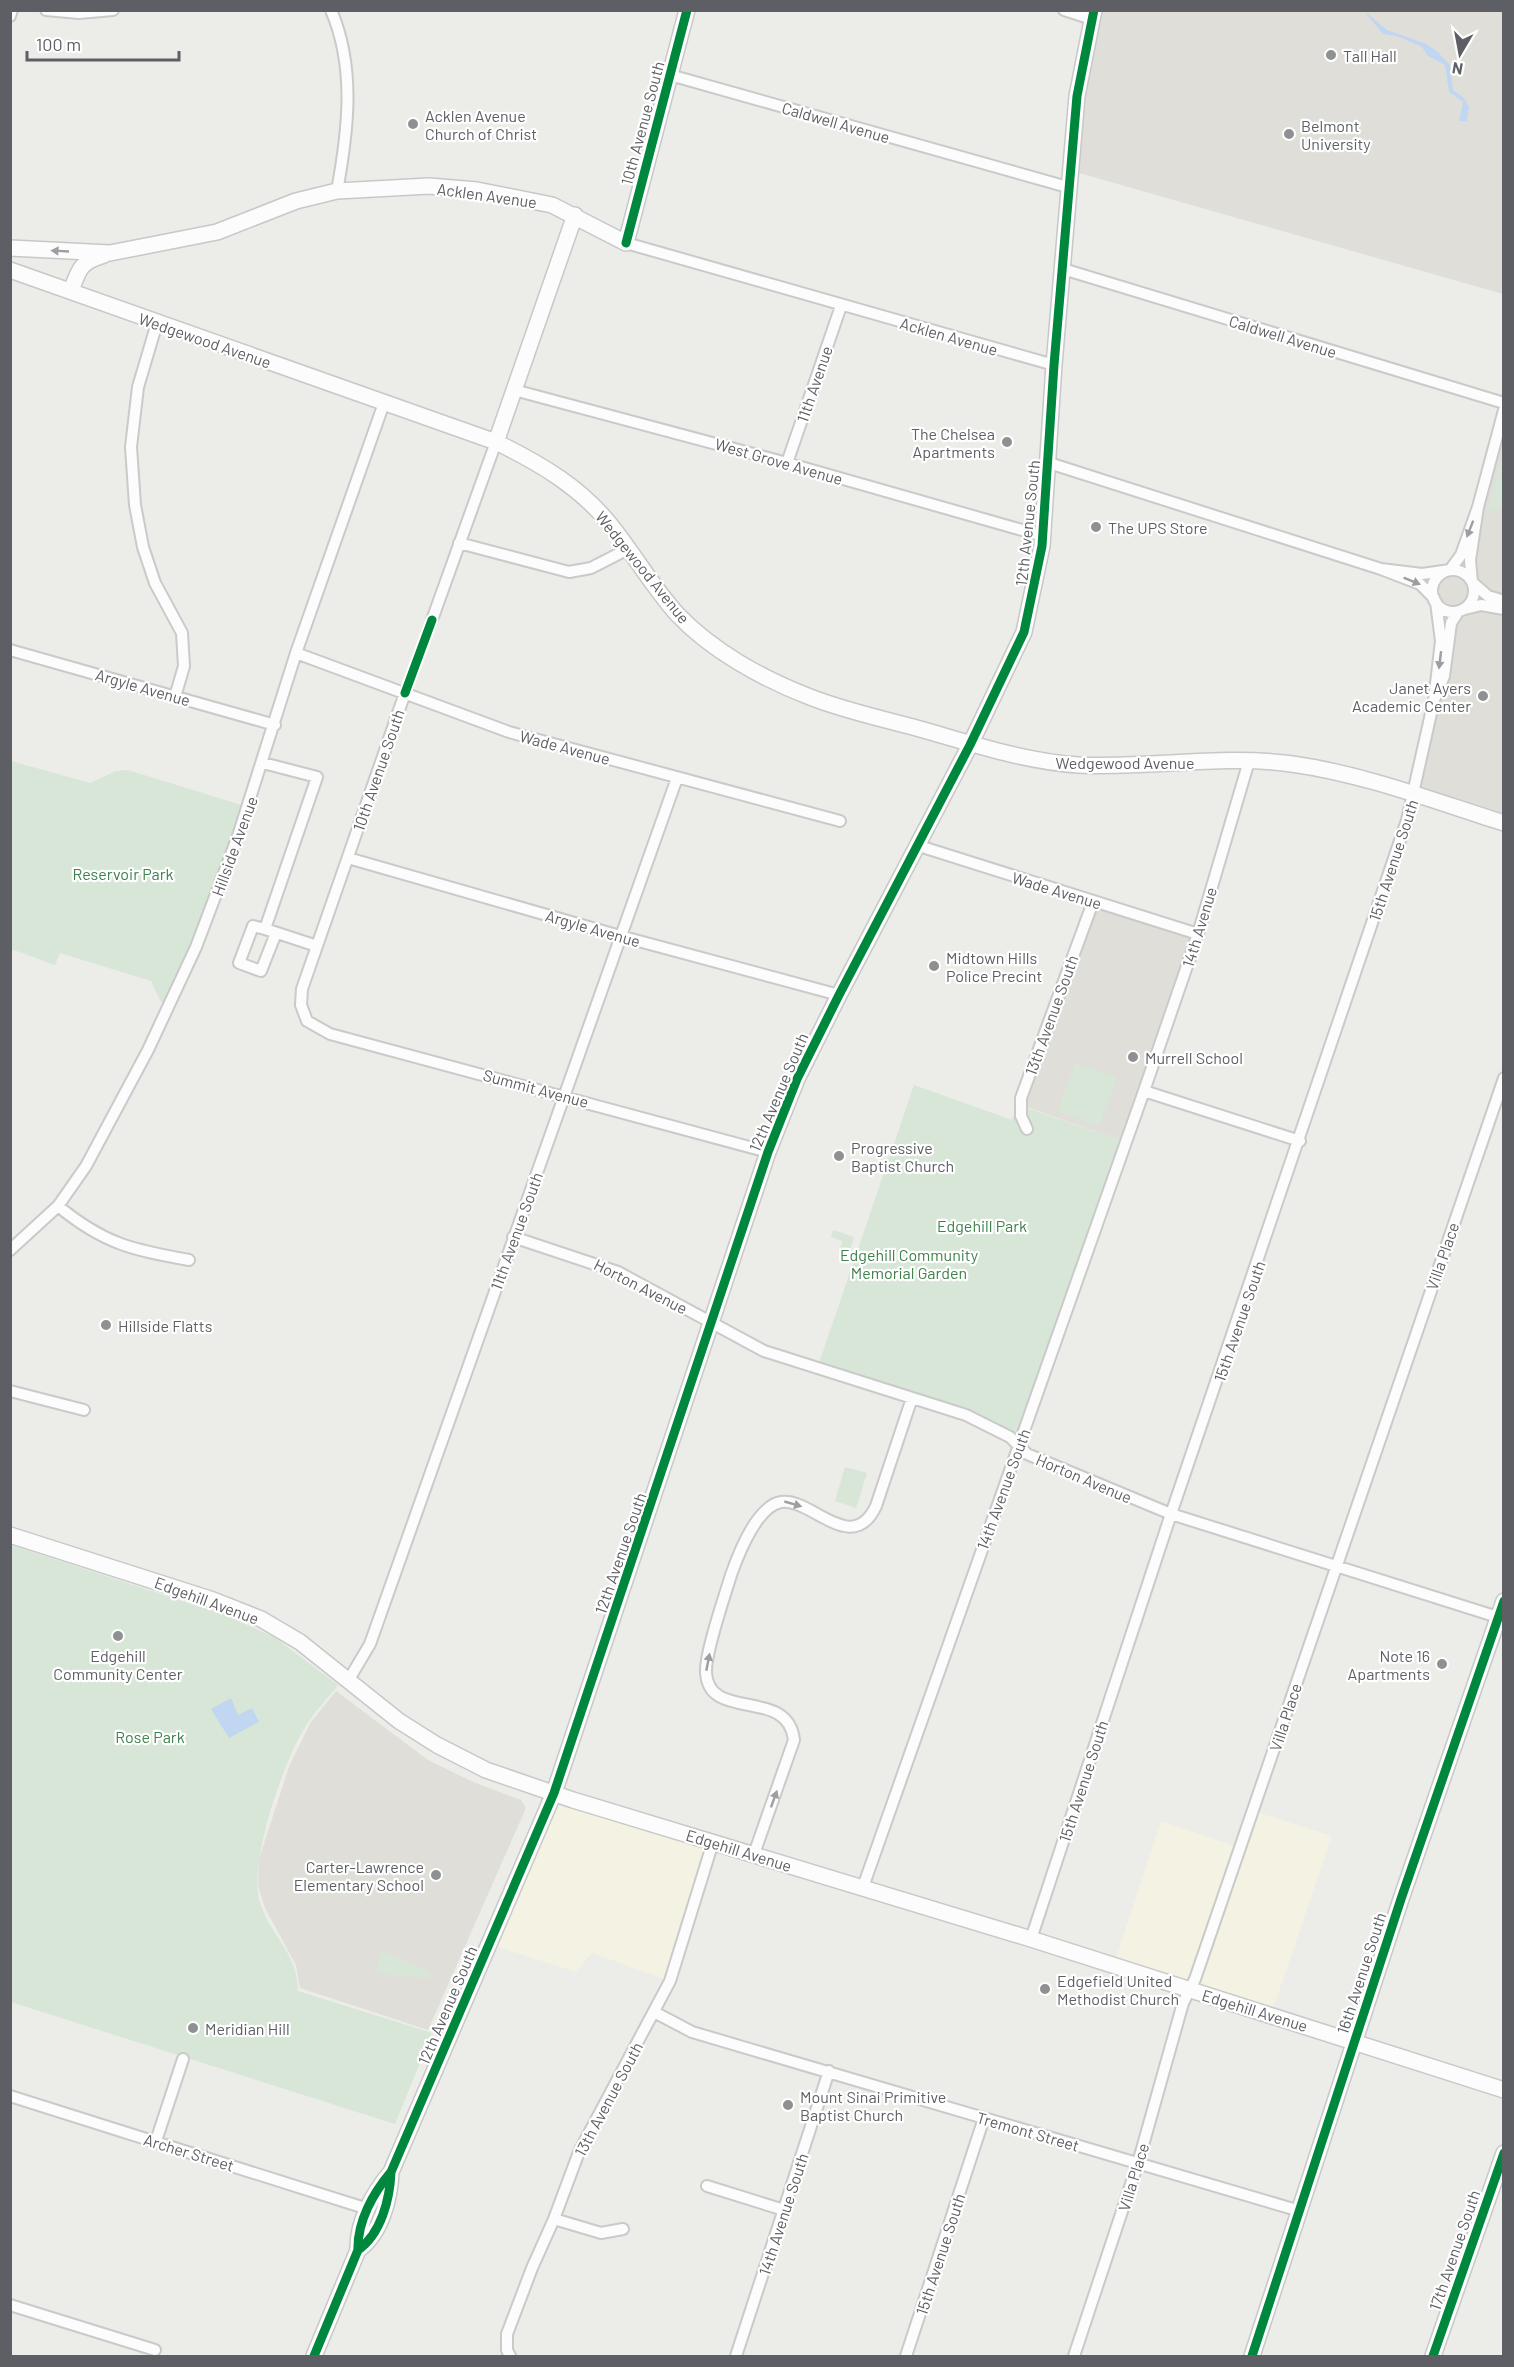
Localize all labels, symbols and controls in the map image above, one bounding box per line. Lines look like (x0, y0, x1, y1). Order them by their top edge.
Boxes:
scale bar (27, 24, 178, 62)
north arrow (1430, 24, 1490, 84)
text: 100 m (36, 33, 81, 55)
place label: Tall Hall (1343, 46, 1397, 65)
marker: Tall Hall (1324, 48, 1338, 62)
street label: 10th Avenue South (616, 59, 668, 187)
text: N (1450, 59, 1464, 80)
street label: Caldwell Avenue (780, 98, 892, 146)
place label: Acklen Avenue Church of Christ (425, 106, 537, 143)
place label: Belmont University (1301, 116, 1371, 153)
marker: Acklen Avenue Church of Christ (406, 117, 420, 131)
marker: Belmont University (1282, 127, 1296, 141)
street label: Acklen Avenue (436, 179, 538, 211)
one-way arrow (51, 246, 70, 255)
street label: Wedgewood Avenue (136, 308, 274, 372)
street label: Caldwell Avenue (1227, 311, 1339, 361)
street label: Acklen Avenue (898, 313, 1000, 359)
street label: 11th Avenue (792, 343, 836, 425)
place label: The Chelsea Apartments (911, 424, 995, 461)
street label: West Grove Avenue (713, 434, 845, 488)
marker: The Chelsea Apartments (1000, 435, 1014, 449)
street label: 12th Avenue South (1011, 459, 1043, 587)
street label: Wedgewood Avenue (592, 507, 694, 627)
place label: The UPS Store (1108, 518, 1208, 537)
marker: The UPS Store (1089, 520, 1103, 534)
one-way arrow (1464, 520, 1474, 538)
one-way arrow (1403, 576, 1421, 586)
one-way arrow (1435, 651, 1444, 670)
street label: Argyle Avenue (93, 664, 193, 710)
place label: Janet Ayers Academic Center (1352, 678, 1471, 715)
marker: Janet Ayers Academic Center (1476, 689, 1490, 703)
street label: 10th Avenue South (348, 707, 408, 833)
street label: Wade Avenue (518, 726, 612, 768)
street label: Wedgewood Avenue (1056, 753, 1194, 772)
street label: Hillside Avenue (207, 793, 261, 899)
street label: 15th Avenue South (1364, 797, 1422, 923)
park label: Reservoir Park (72, 864, 174, 883)
street label: Wade Avenue (1010, 867, 1104, 913)
street label: 14th Avenue (1178, 885, 1220, 969)
street label: Argyle Avenue (543, 905, 643, 951)
place label: Midtown Hills Police Precint (946, 948, 1042, 985)
street label: 13th Avenue South (1020, 952, 1082, 1078)
marker: Midtown Hills Police Precint (927, 959, 941, 973)
street label: 12th Avenue South (744, 1030, 812, 1154)
place label: Murrell School (1145, 1048, 1243, 1067)
marker: Murrell School (1126, 1050, 1140, 1064)
street label: Summit Avenue (481, 1065, 591, 1111)
place label: Progressive Baptist Church (851, 1138, 954, 1175)
marker: Progressive Baptist Church (832, 1149, 846, 1163)
street label: 11th Avenue South (486, 1169, 546, 1293)
park label: Edgehill Park (937, 1216, 1027, 1235)
street label: Villa Place (1422, 1220, 1462, 1292)
park label: Edgehill Community Memorial Garden (840, 1245, 979, 1282)
street label: Horton Avenue (591, 1254, 691, 1318)
street label: 15th Avenue South (1209, 1258, 1269, 1384)
place label: Hillside Flatts (118, 1316, 212, 1335)
marker: Hillside Flatts (99, 1318, 113, 1332)
street label: 14th Avenue South (972, 1426, 1034, 1552)
street label: Horton Avenue (1033, 1449, 1135, 1507)
street label: 12th Avenue South (590, 1490, 650, 1616)
one-way arrow (784, 1500, 802, 1510)
street label: Edgehill Avenue (152, 1572, 262, 1628)
marker: Edgehill Community Center (111, 1629, 125, 1643)
place label: Edgehill Community Center (53, 1646, 183, 1683)
place label: Note 16 Apartments (1348, 1646, 1430, 1683)
one-way arrow (704, 1653, 713, 1672)
marker: Note 16 Apartments (1435, 1657, 1449, 1671)
street label: Villa Place (1265, 1681, 1305, 1753)
street label: 15th Avenue South (1054, 1718, 1112, 1844)
park label: Rose Park (115, 1727, 185, 1746)
one-way arrow (770, 1790, 780, 1808)
street label: Edgehill Avenue (684, 1825, 794, 1875)
place label: Carter-Lawrence Elementary School (294, 1857, 424, 1894)
marker: Carter-Lawrence Elementary School (429, 1868, 443, 1882)
street label: 16th Avenue South (1332, 1910, 1390, 2036)
street label: 12th Avenue South (413, 1943, 481, 2067)
place label: Edgefield United Methodist Church (1057, 1971, 1179, 2008)
marker: Edgefield United Methodist Church (1038, 1982, 1052, 1996)
street label: Edgehill Avenue (1200, 1985, 1310, 2035)
place label: Meridian Hill (205, 2019, 290, 2038)
marker: Meridian Hill (186, 2021, 200, 2035)
street label: 13th Avenue South (570, 2039, 646, 2159)
place label: Mount Sinai Primitive Baptist Church (800, 2087, 946, 2124)
marker: Mount Sinai Primitive Baptist Church (781, 2098, 795, 2112)
street label: Tremont Street (975, 2107, 1081, 2155)
street label: Archer Street (142, 2129, 236, 2175)
street label: Villa Place (1114, 2141, 1152, 2213)
street label: 14th Avenue South (754, 2151, 812, 2277)
street label: 17th Avenue South (1425, 2187, 1483, 2313)
street label: 15th Avenue South (911, 2191, 969, 2317)

